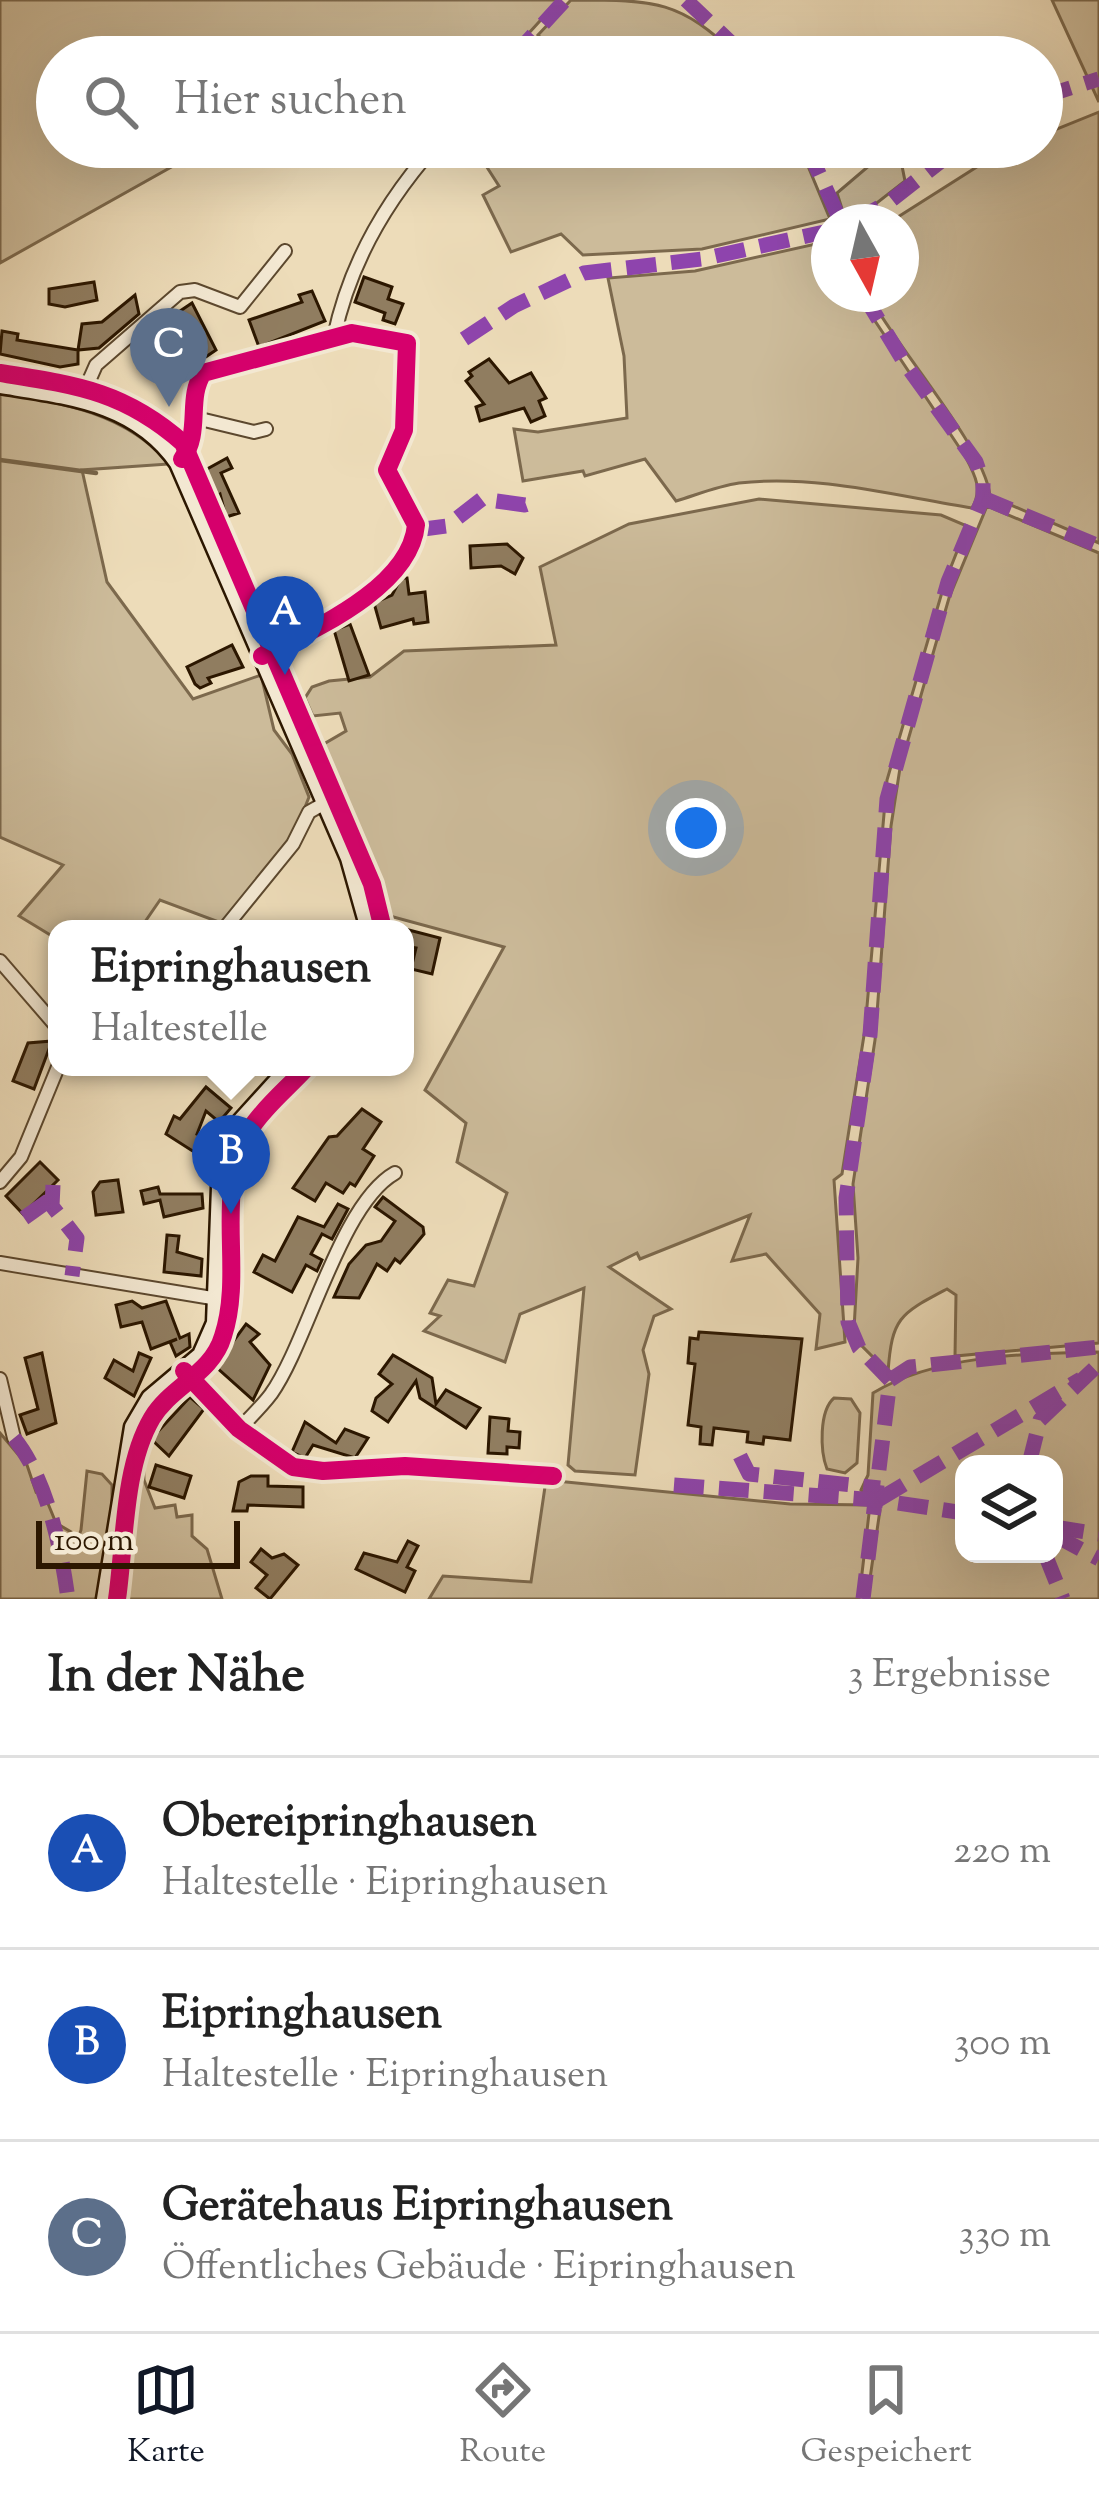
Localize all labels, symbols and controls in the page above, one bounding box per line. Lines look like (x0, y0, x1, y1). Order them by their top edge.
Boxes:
search box (36, 36, 1063, 168)
icon: search (78, 69, 144, 135)
text: Hier suchen (174, 70, 407, 135)
north arrow (811, 204, 919, 312)
pin: C (130, 308, 208, 407)
pin: A (246, 576, 324, 675)
your location (666, 798, 726, 858)
popup (48, 920, 414, 1076)
text: Eipringhausen (91, 938, 371, 1003)
text: Haltestelle (91, 1003, 268, 1059)
pin: B (192, 1115, 270, 1214)
map controls (955, 1455, 1063, 1563)
button: layers (955, 1455, 1063, 1563)
scale bar (36, 1515, 240, 1568)
text: 100 m (54, 1518, 134, 1566)
text: In der Nähe (48, 1641, 305, 1714)
text: 3 Ergebnisse (848, 1649, 1051, 1705)
text: Obereipringhausen (162, 1792, 537, 1857)
text: A (71, 1825, 103, 1881)
text: 220 m (953, 1825, 1051, 1881)
text: Haltestelle · Eipringhausen (162, 1857, 608, 1913)
text: Eipringhausen (162, 1984, 442, 2049)
text: B (75, 2017, 99, 2073)
text: 300 m (954, 2017, 1051, 2073)
text: Haltestelle · Eipringhausen (162, 2049, 608, 2105)
text: Gerätehaus Eipringhausen (162, 2176, 673, 2241)
text: C (71, 2209, 103, 2265)
text: 330 m (959, 2209, 1051, 2265)
text: Öffentliches Gebäude · Eipringhausen (162, 2241, 796, 2297)
tab: Karte (127, 2357, 205, 2477)
tab: Route (460, 2357, 546, 2477)
tab: Gespeichert (801, 2357, 972, 2477)

